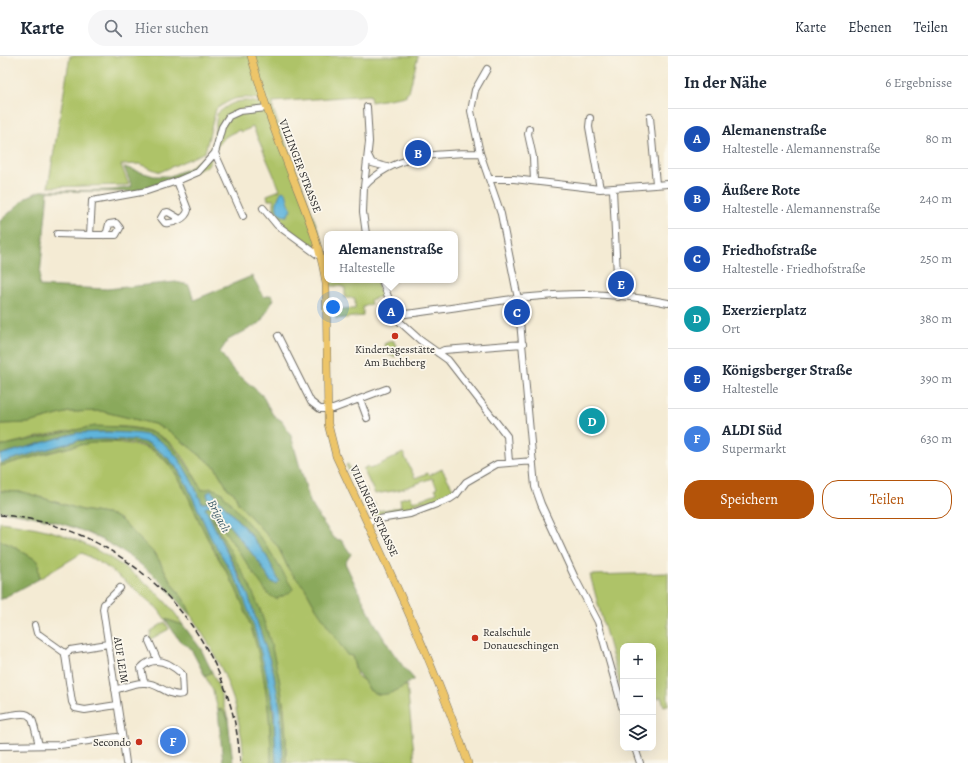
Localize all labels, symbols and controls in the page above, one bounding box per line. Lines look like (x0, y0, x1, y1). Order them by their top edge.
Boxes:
search box (88, 10, 368, 46)
text: Karte (20, 15, 64, 41)
icon: search (102, 17, 124, 39)
text: Hier suchen (134, 18, 209, 38)
text: Karte (795, 18, 826, 37)
text: Ebenen (848, 18, 892, 37)
text: Teilen (914, 18, 948, 37)
text: In der Nähe (684, 71, 767, 94)
text: 6 Ergebnisse (885, 74, 952, 91)
street label: VILLINGER STRASSE (275, 116, 325, 215)
text: Alemanenstraße (722, 120, 827, 140)
text: A (693, 130, 701, 147)
text: 80 m (925, 130, 952, 147)
pin: B (405, 138, 431, 168)
text: Haltestelle · Alemannenstraße (722, 140, 880, 157)
text: Äußere Rote (722, 180, 800, 200)
text: B (693, 190, 701, 207)
text: 240 m (920, 190, 952, 207)
text: Haltestelle · Alemannenstraße (722, 200, 880, 217)
popup (324, 231, 458, 283)
text: Alemanenstraße (339, 239, 443, 259)
text: Friedhofstraße (722, 240, 817, 260)
text: C (693, 250, 701, 267)
text: 250 m (920, 250, 952, 267)
text: Haltestelle (339, 259, 395, 276)
text: Haltestelle · Friedhofstraße (722, 260, 866, 277)
pin: E (608, 269, 634, 299)
pin: A (378, 296, 404, 326)
your location (323, 297, 343, 317)
pin: C (504, 297, 530, 327)
text: Exerzierplatz (722, 300, 807, 320)
text: D (692, 310, 702, 327)
text: 380 m (920, 310, 952, 327)
text: Ort (722, 320, 740, 337)
marker: Kindertagesstätte Am Buchberg (390, 331, 400, 341)
place label: Kindertagesstätte Am Buchberg (355, 342, 435, 370)
text: Königsberger Straße (722, 360, 852, 380)
text: E (693, 370, 701, 387)
text: 390 m (920, 370, 952, 387)
text: Haltestelle (722, 380, 778, 397)
pin: D (579, 406, 605, 436)
text: ALDI Süd (722, 420, 782, 440)
text: F (694, 430, 700, 447)
text: 630 m (920, 430, 952, 447)
text: Supermarkt (722, 440, 786, 457)
street label: VILLINGER STRASSE (346, 462, 402, 559)
button: Speichern (684, 480, 814, 519)
button: Teilen (822, 480, 952, 519)
water label: Brigach (204, 497, 234, 535)
place label: Realschule Donaueschingen (483, 625, 559, 653)
marker: Realschule Donaueschingen (470, 633, 480, 643)
street label: AUF LEIM (110, 635, 132, 684)
map controls (620, 643, 656, 751)
button: + (620, 643, 656, 679)
button: − (620, 679, 656, 715)
button: layers (620, 715, 656, 751)
pin: F (160, 726, 186, 756)
place label: Secondo (93, 735, 132, 750)
marker: Secondo (134, 737, 144, 747)

